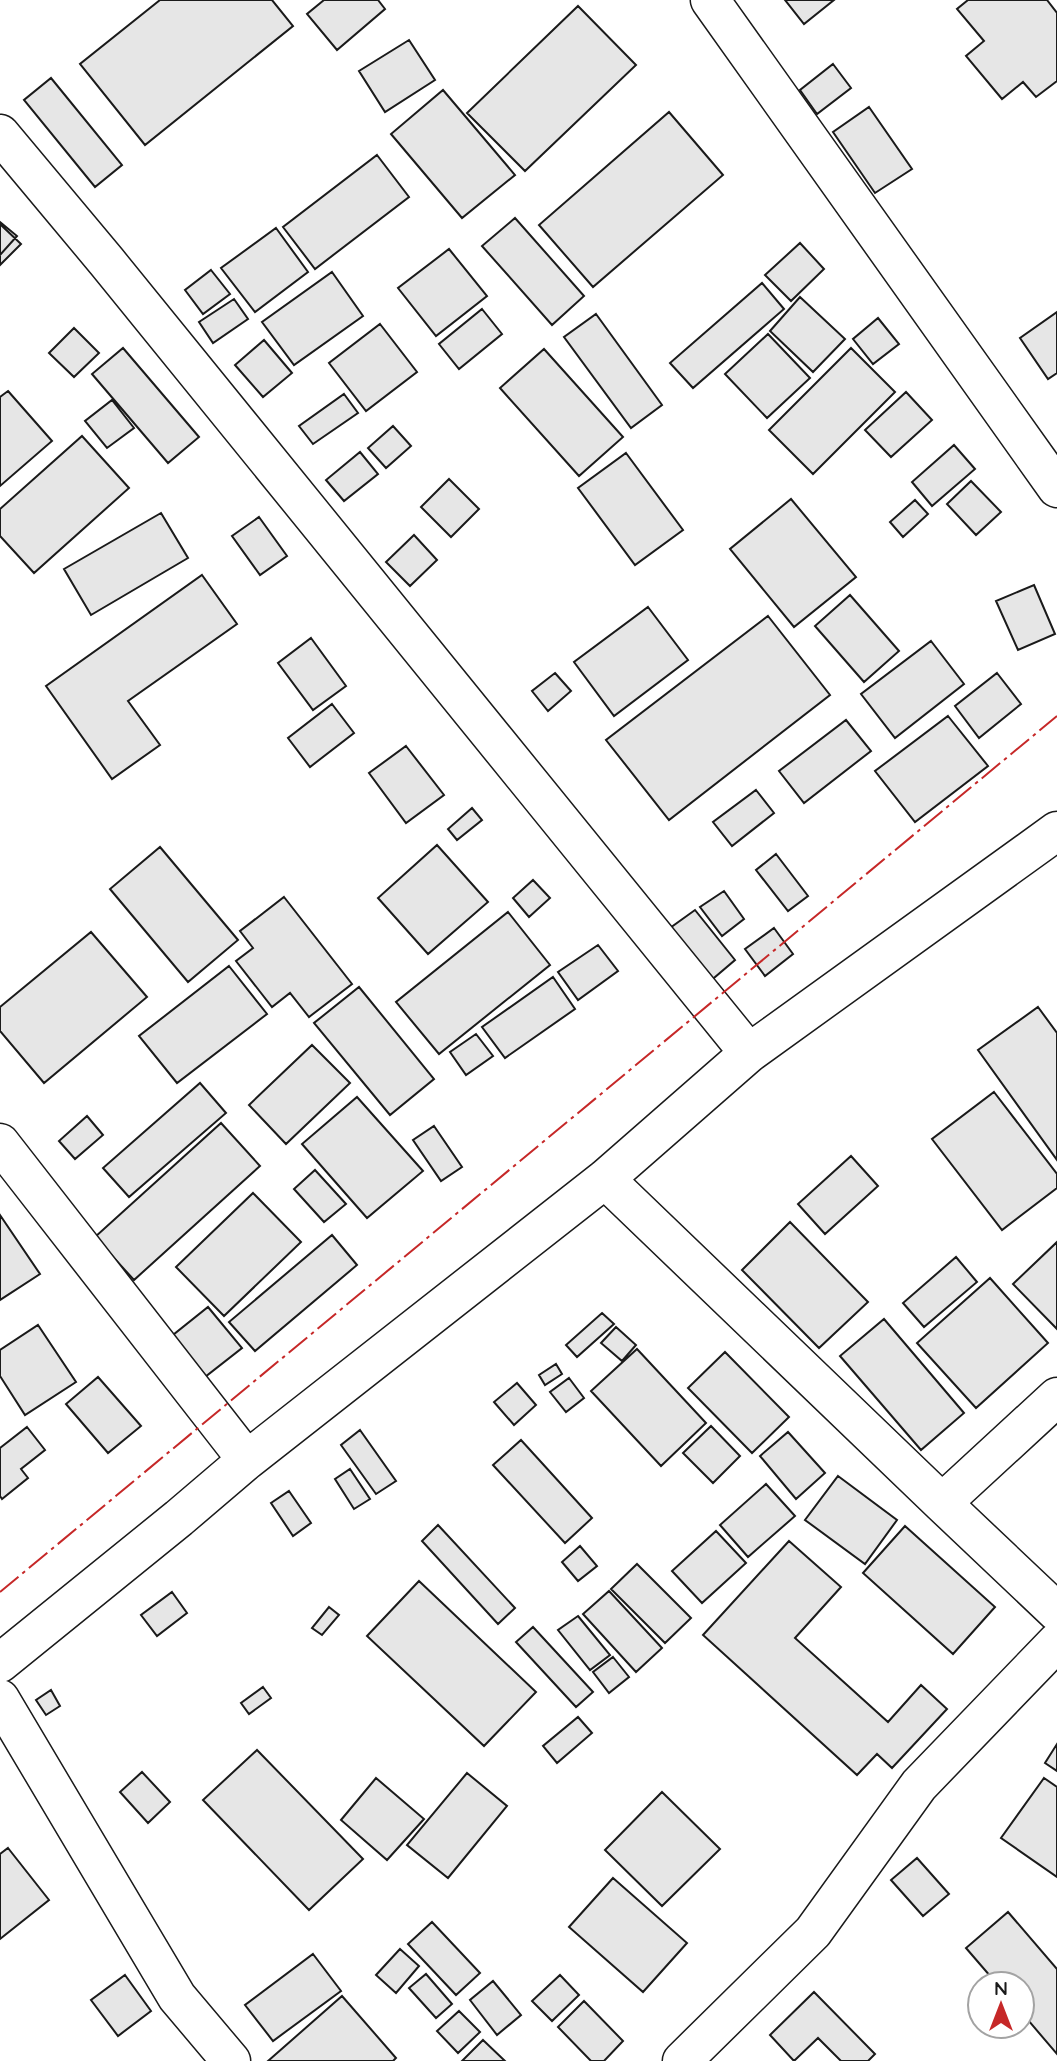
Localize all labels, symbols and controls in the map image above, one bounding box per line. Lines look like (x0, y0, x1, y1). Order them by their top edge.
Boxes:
north arrow (966, 1970, 1036, 2040)
text: N (994, 1976, 1008, 2000)

